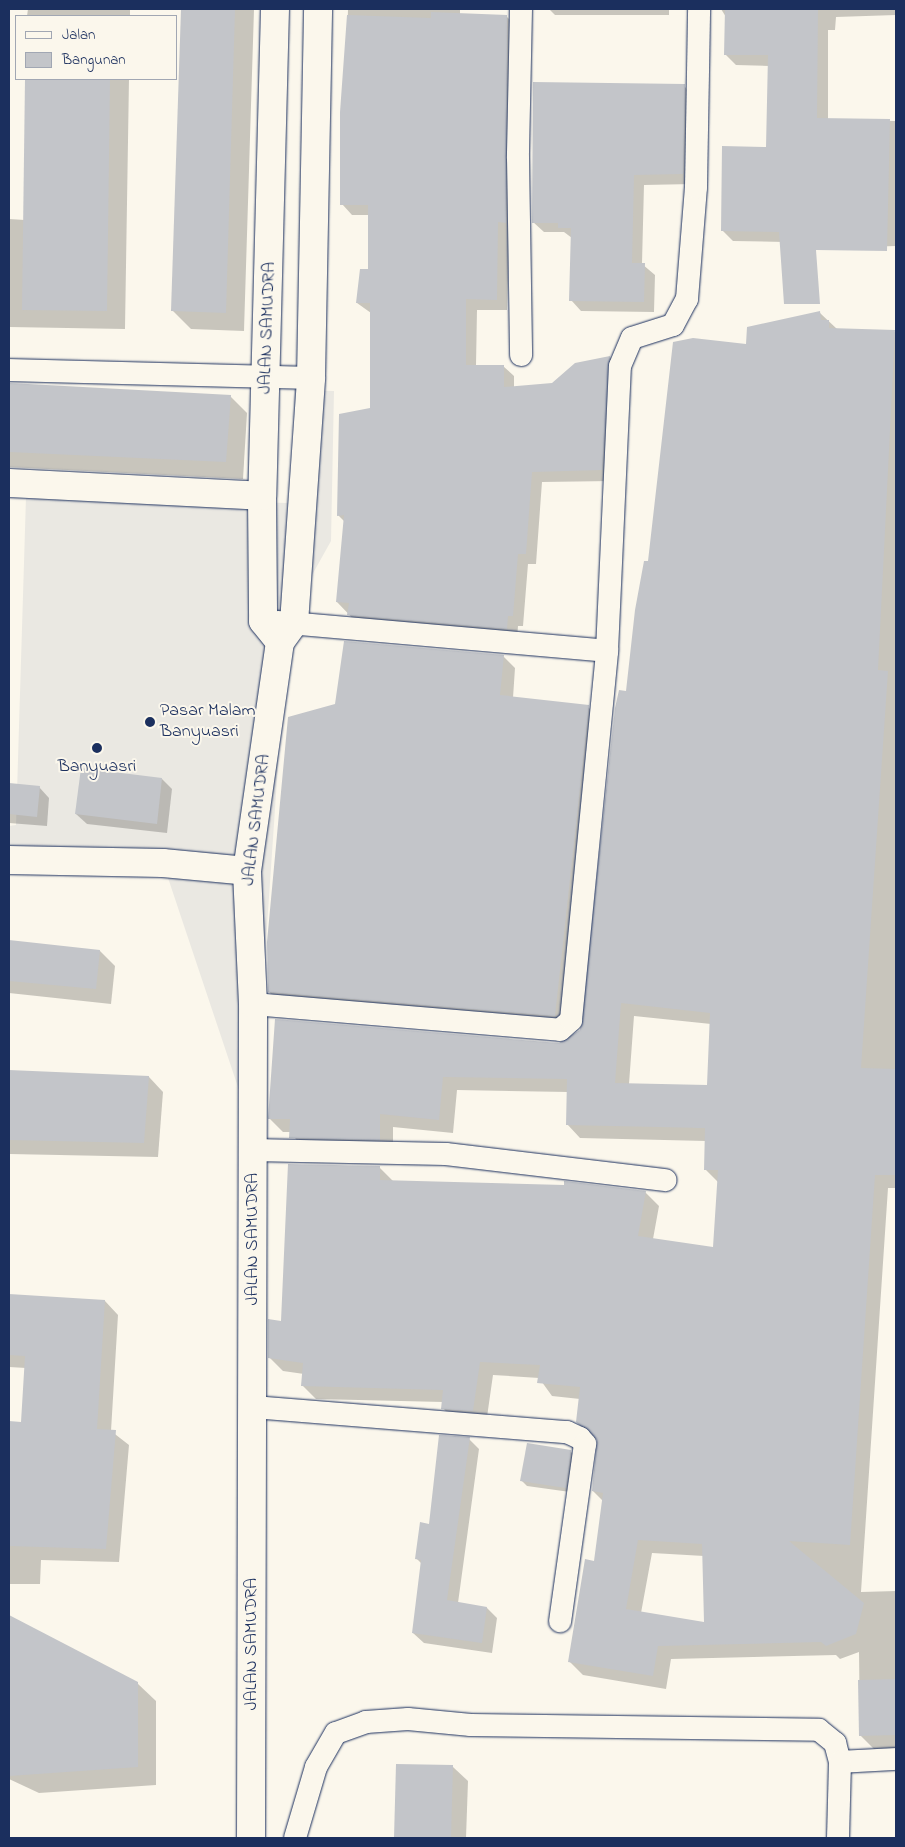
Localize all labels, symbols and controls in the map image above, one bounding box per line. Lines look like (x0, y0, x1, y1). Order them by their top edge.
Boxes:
legend (15, 15, 178, 80)
text: Jalan (62, 24, 95, 46)
text: Bangunan (62, 49, 126, 71)
street label: JALAN SAMUDRA (255, 261, 281, 395)
place label: Pasar Malam Banyuasri (160, 701, 255, 744)
marker: Pasar Malam Banyuasri (144, 716, 156, 728)
marker: Banyuasri (91, 742, 103, 754)
street label: JALAN SAMUDRA (238, 753, 276, 887)
place label: Banyuasri (58, 756, 136, 778)
street label: JALAN SAMUDRA (242, 1173, 264, 1305)
street label: JALAN SAMUDRA (241, 1578, 263, 1710)

